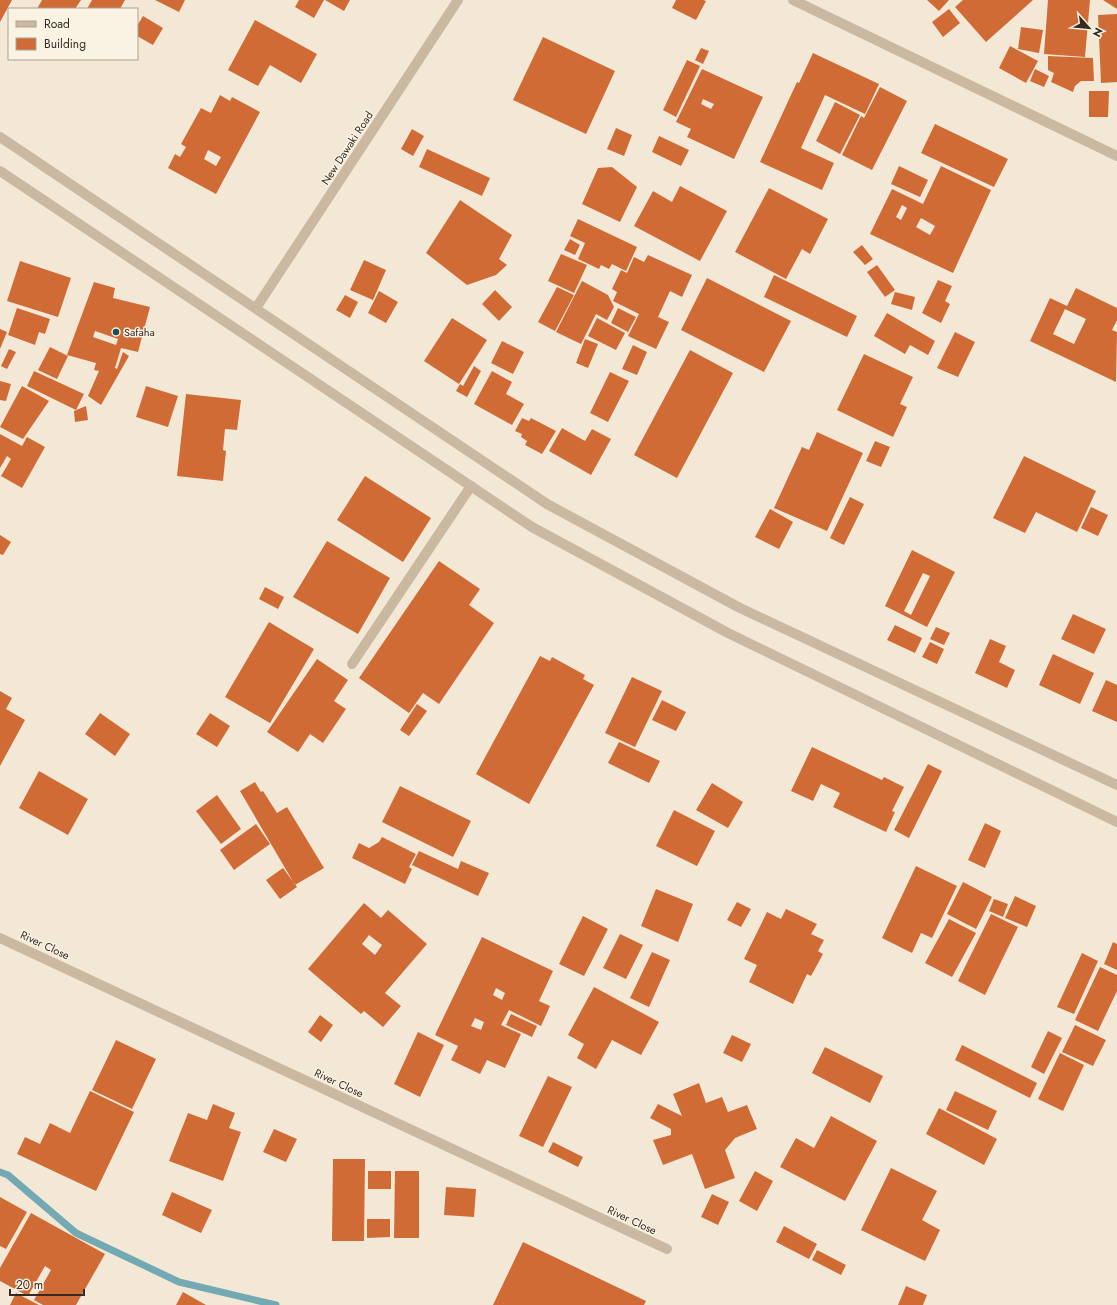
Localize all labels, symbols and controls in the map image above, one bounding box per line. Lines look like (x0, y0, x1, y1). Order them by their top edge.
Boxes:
legend (8, 8, 138, 60)
north arrow (1069, 8, 1109, 48)
text: Road (44, 15, 70, 33)
text: N (1089, 25, 1107, 40)
text: Building (44, 35, 86, 53)
street label: New Dawaki Road (317, 108, 377, 188)
place label: Safaha (124, 324, 155, 340)
marker: Safaha (111, 327, 121, 337)
street label: River Close (18, 927, 73, 964)
street label: River Close (312, 1065, 367, 1102)
street label: River Close (605, 1202, 660, 1239)
scale bar (10, 1271, 84, 1297)
text: 20 m (16, 1276, 43, 1294)

